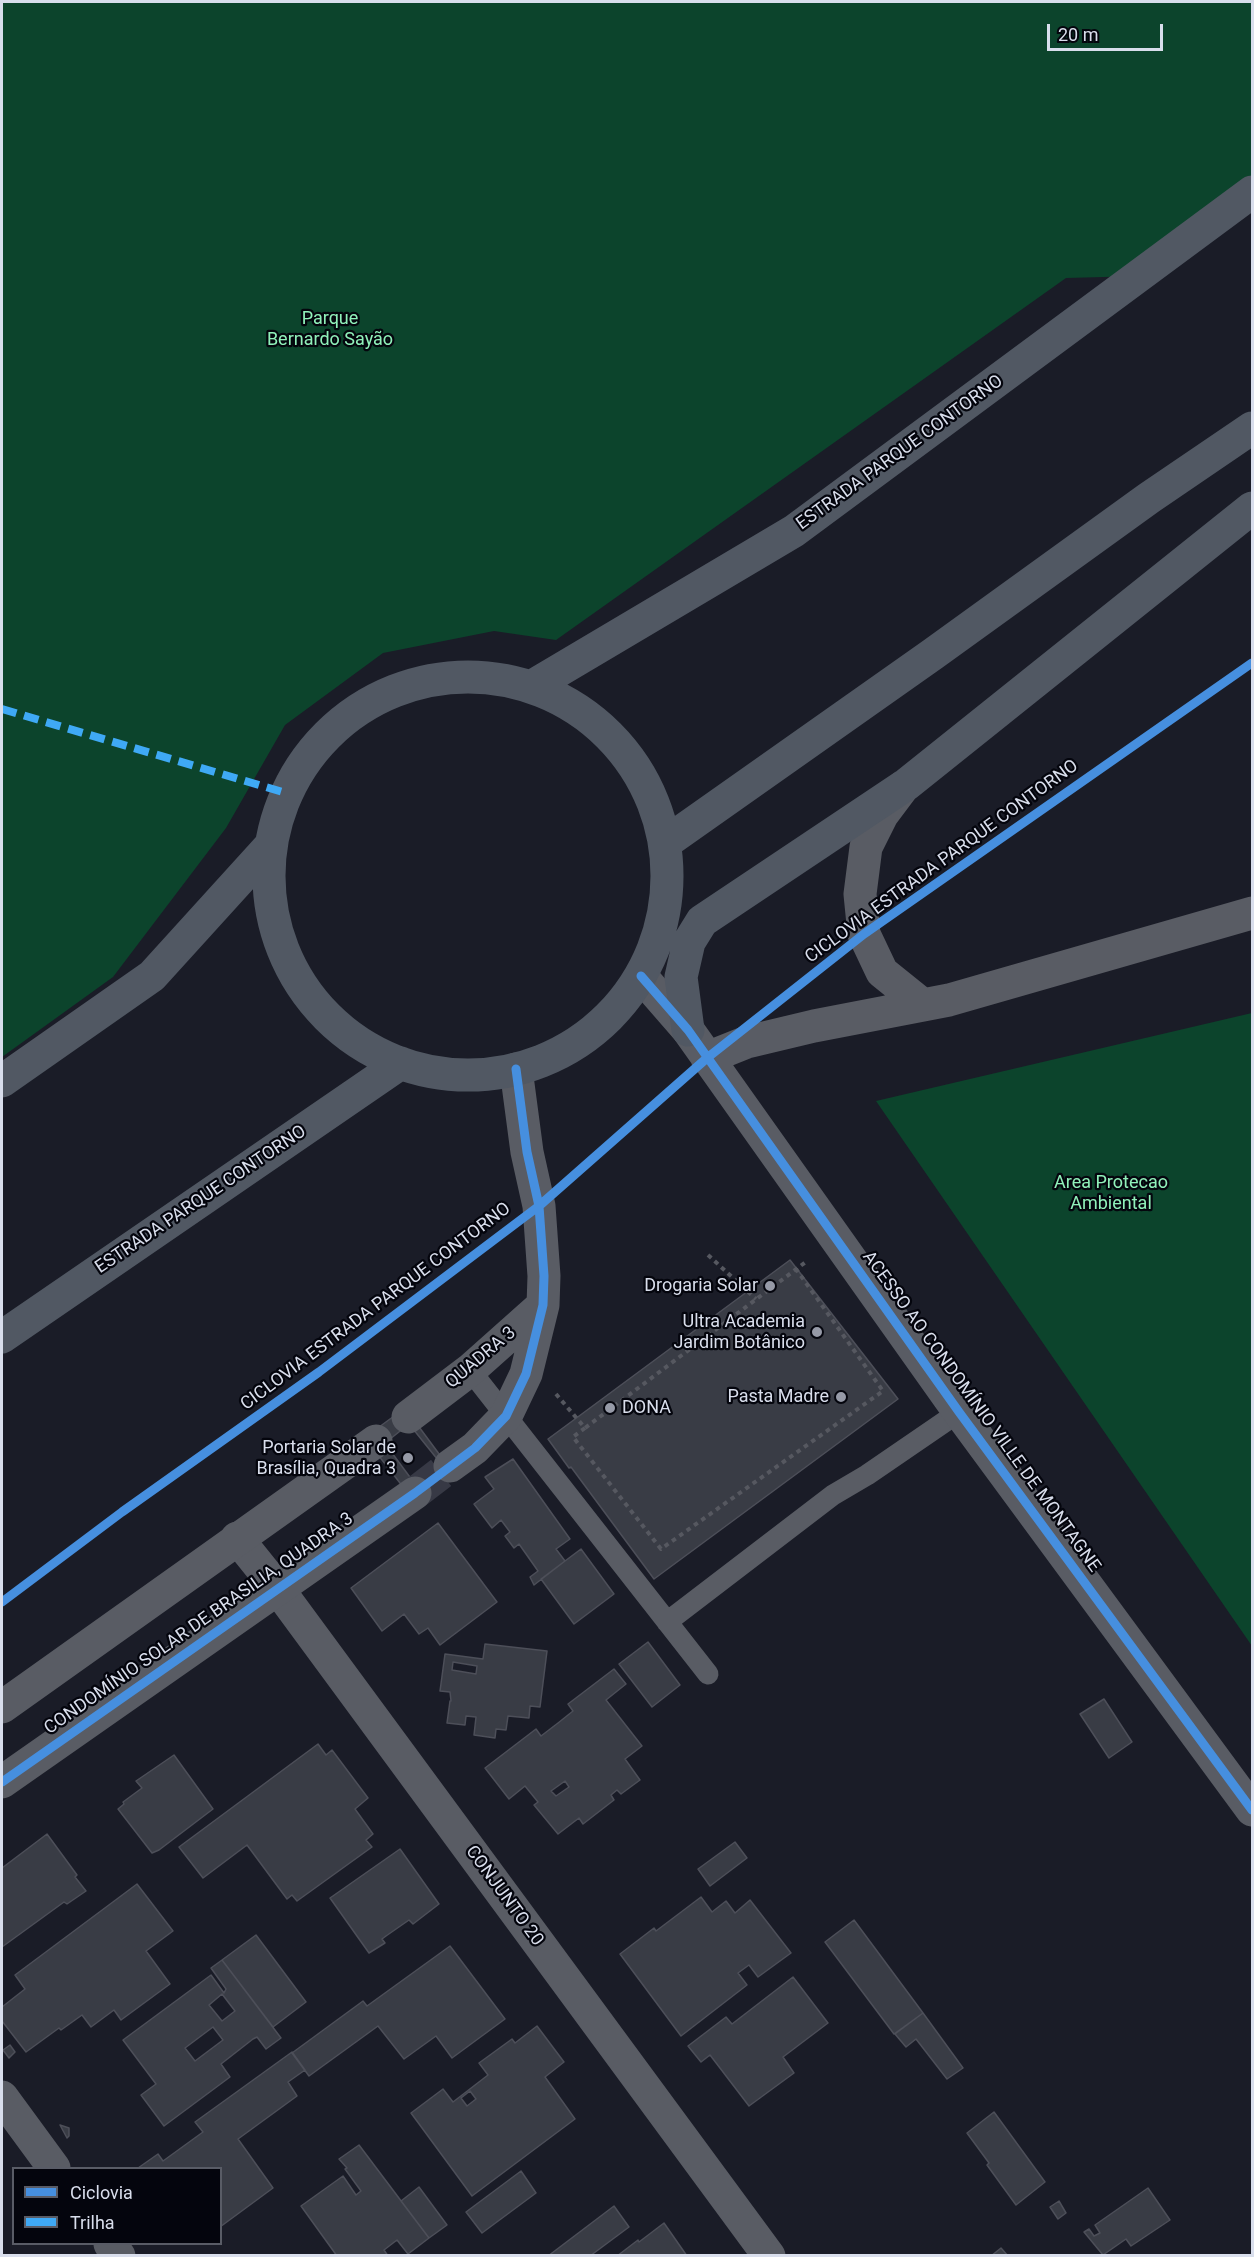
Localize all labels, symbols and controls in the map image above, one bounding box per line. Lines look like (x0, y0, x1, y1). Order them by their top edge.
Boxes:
scale bar (1050, 12, 1166, 50)
text: 20 m (1058, 24, 1098, 45)
park label: Parque Bernardo Sayão (267, 308, 393, 350)
street label: ESTRADA PARQUE CONTORNO (793, 371, 1007, 535)
street label: CICLOVIA ESTRADA PARQUE CONTORNO (801, 756, 1083, 968)
street label: ESTRADA PARQUE CONTORNO (91, 1121, 311, 1279)
park label: Area Protecao Ambiental (1054, 1172, 1168, 1214)
street label: CICLOVIA ESTRADA PARQUE CONTORNO (237, 1198, 515, 1416)
street label: ACESSO AO CONDOMÍNIO VILLE DE MONTAGNE (857, 1247, 1105, 1577)
place label: Drogaria Solar (644, 1275, 758, 1297)
marker: Drogaria Solar (763, 1279, 777, 1293)
place label: Ultra Academia Jardim Botânico (673, 1311, 805, 1354)
street label: QUADRA 3 (442, 1322, 520, 1394)
marker: Ultra Academia Jardim Botânico (810, 1325, 824, 1339)
place label: Pasta Madre (727, 1386, 829, 1408)
marker: Pasta Madre (834, 1390, 848, 1404)
place label: DONA (622, 1397, 671, 1419)
marker: DONA (603, 1401, 617, 1415)
place label: Portaria Solar de Brasília, Quadra 3 (257, 1437, 396, 1480)
marker: Portaria Solar de Brasília, Quadra 3 (401, 1451, 415, 1465)
street label: CONDOMÍNIO SOLAR DE BRASILIA, QUADRA 3 (40, 1508, 358, 1740)
street label: CONJUNTO 20 (460, 1842, 548, 1950)
legend (12, 2167, 222, 2245)
text: Ciclovia (70, 2182, 133, 2203)
text: Trilha (70, 2212, 115, 2233)

